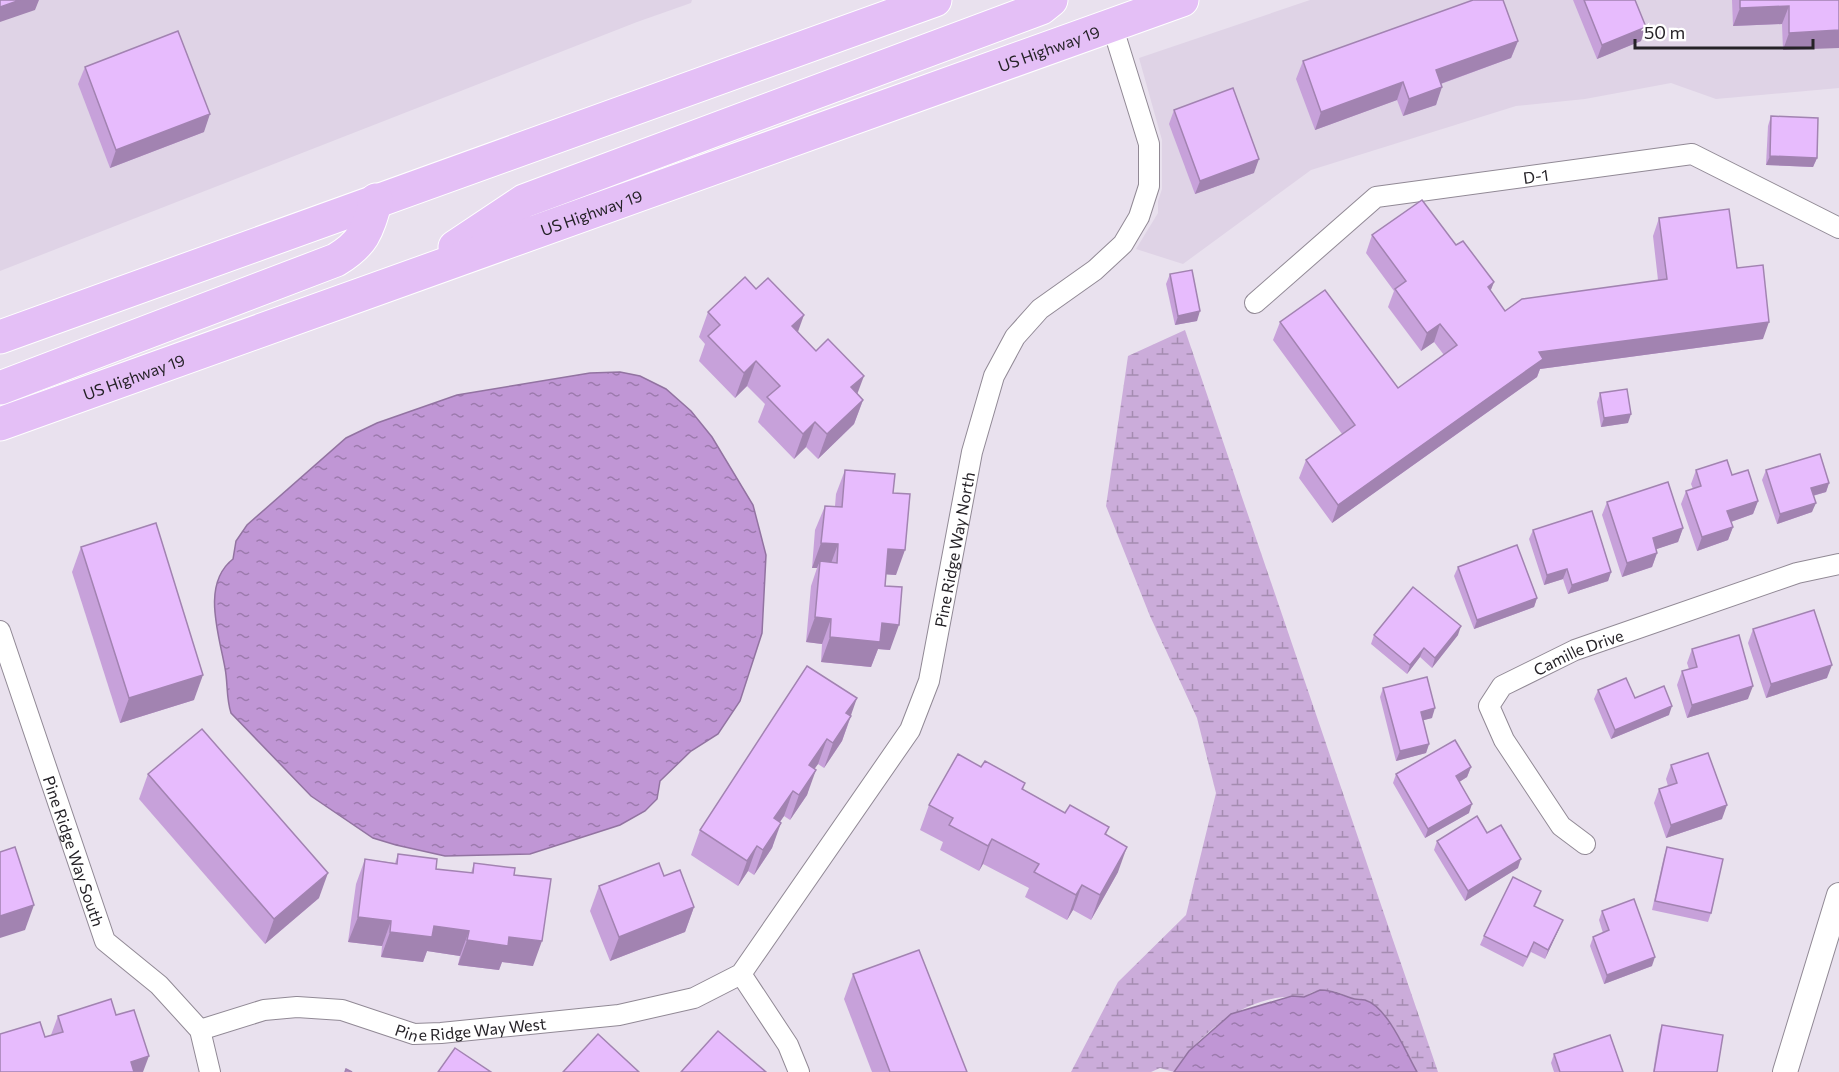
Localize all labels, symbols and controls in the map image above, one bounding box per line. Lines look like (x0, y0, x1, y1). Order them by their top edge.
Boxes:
scale bar (1635, 12, 1814, 50)
street label: US Highway 19 (995, 21, 1102, 75)
text: 50 m (1644, 21, 1685, 43)
street label: D-1 (1522, 164, 1550, 186)
street label: US Highway 19 (538, 185, 645, 239)
street label: US Highway 19 (80, 349, 187, 403)
street label: Pine Ridge Way North (930, 470, 978, 629)
street label: Camille Drive (1530, 625, 1626, 679)
street label: Pine Ridge Way South (40, 773, 109, 928)
street label: Pine Ridge Way West (393, 1013, 547, 1044)

